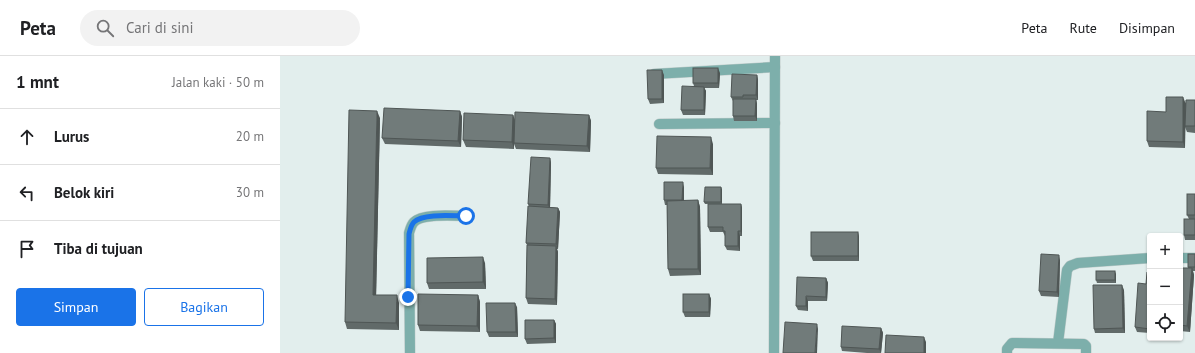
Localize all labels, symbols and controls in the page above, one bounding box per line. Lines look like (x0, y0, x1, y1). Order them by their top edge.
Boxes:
search box (80, 10, 360, 46)
text: Peta (20, 16, 56, 40)
icon: search (94, 17, 116, 39)
text: Cari di sini (126, 18, 193, 37)
text: Peta (1021, 19, 1047, 37)
text: Rute (1069, 19, 1097, 37)
text: Disimpan (1119, 19, 1175, 37)
text: 1 mnt (16, 71, 59, 93)
text: Jalan kaki · 50 m (172, 74, 264, 91)
icon: ahead (16, 126, 38, 148)
text: Lurus (54, 127, 89, 146)
text: 20 m (236, 128, 264, 145)
icon: left (16, 182, 38, 204)
text: Belok kiri (54, 183, 114, 202)
text: 30 m (236, 184, 264, 201)
route start (457, 207, 475, 225)
map controls (1147, 233, 1183, 341)
button: + (1147, 233, 1183, 269)
icon: arrive (16, 238, 38, 260)
text: Tiba di tujuan (54, 239, 143, 258)
button: − (1147, 269, 1183, 305)
button: Simpan (16, 288, 136, 326)
button: Bagikan (144, 288, 264, 326)
route end (399, 288, 417, 306)
button: locate (1147, 305, 1183, 341)

